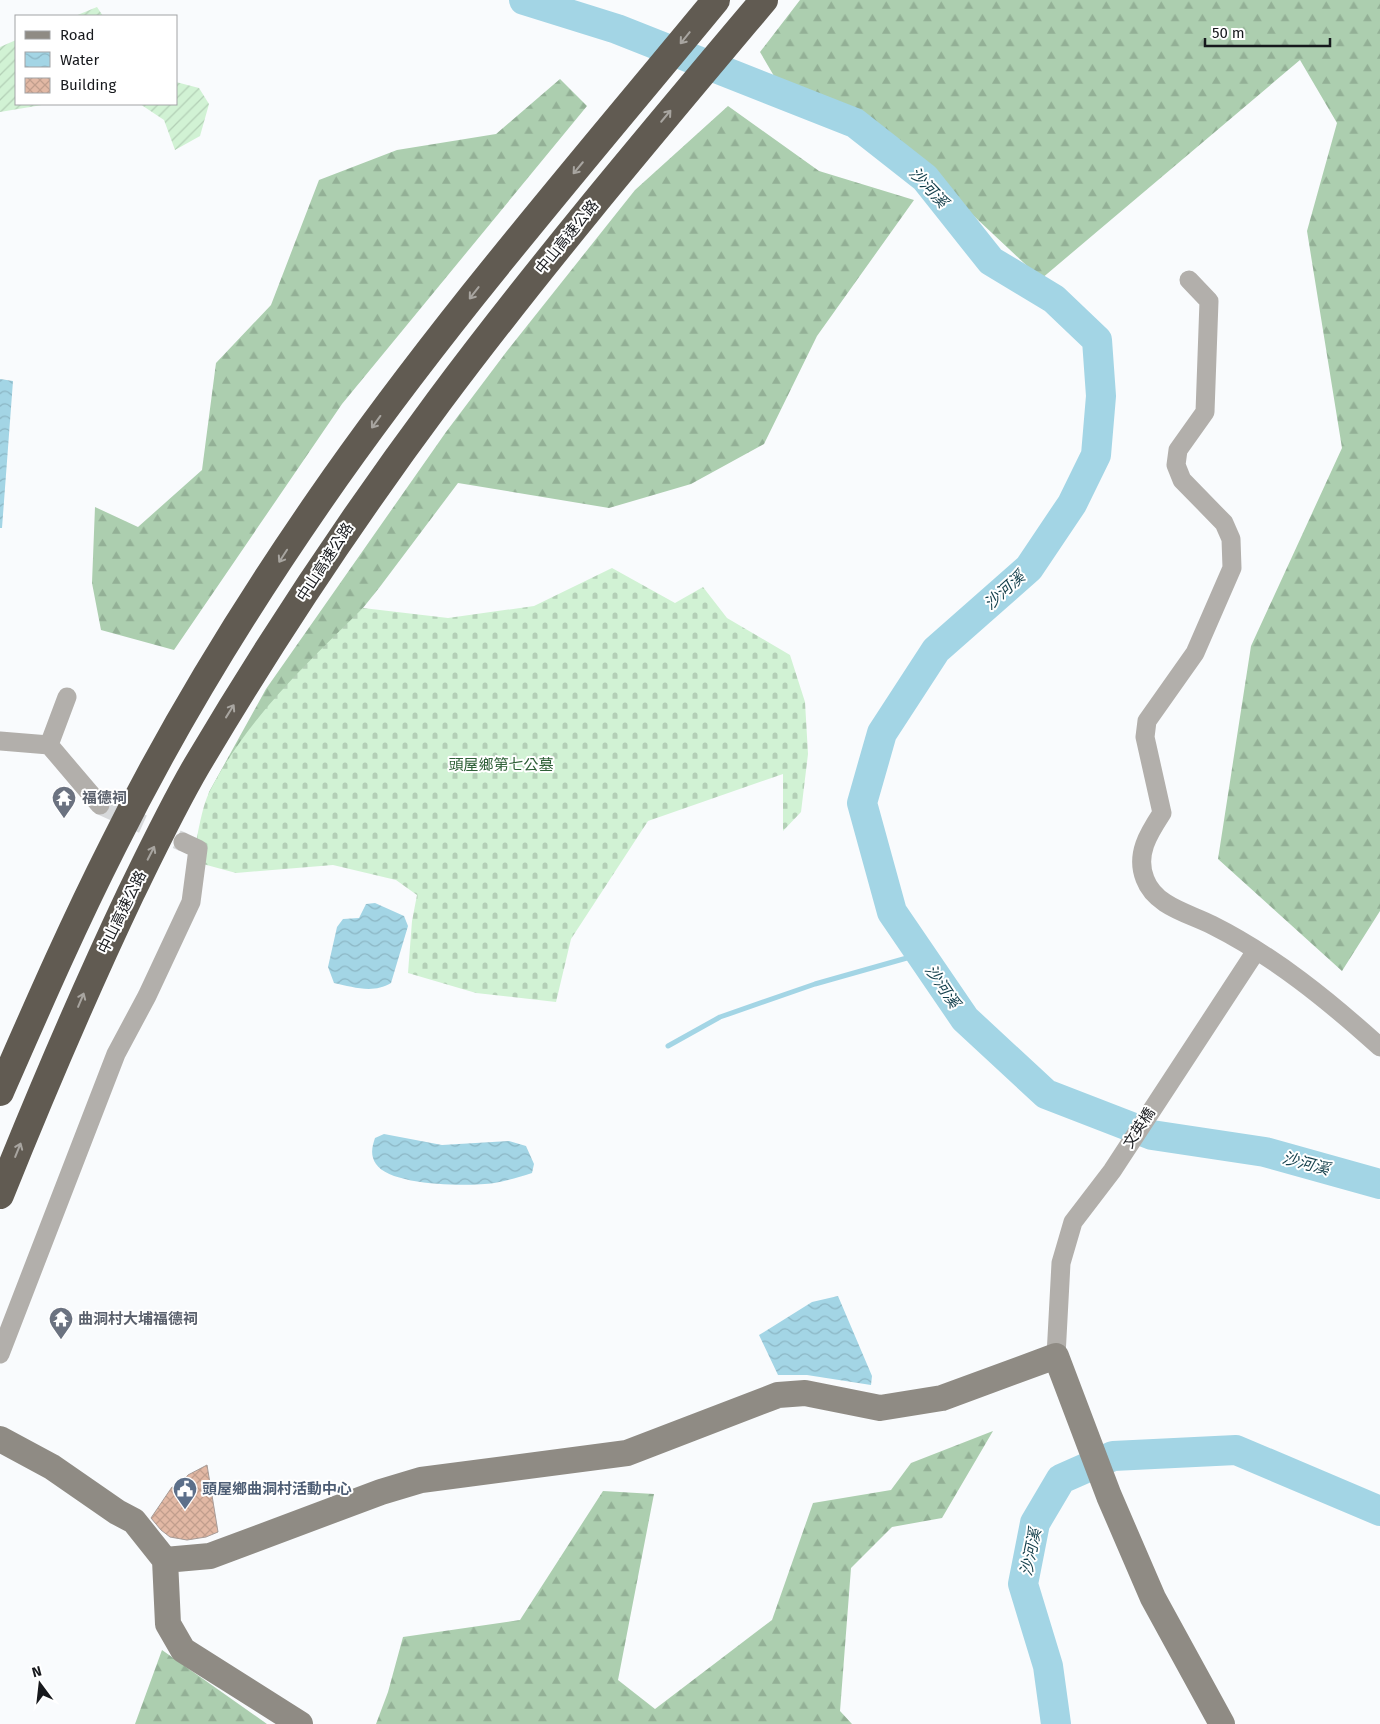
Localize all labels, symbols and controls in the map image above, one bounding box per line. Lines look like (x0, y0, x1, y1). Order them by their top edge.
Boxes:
legend (15, 15, 178, 105)
scale bar (1205, 15, 1330, 47)
text: 50 m (1212, 24, 1245, 42)
text: Road (60, 26, 95, 44)
one-way arrow (679, 31, 690, 44)
text: Water (60, 51, 99, 69)
text: Building (60, 76, 116, 94)
one-way arrow (660, 110, 671, 123)
one-way arrow (572, 161, 583, 174)
water label: 沙河溪 (905, 163, 953, 213)
street label: 中山高速公路 (532, 196, 602, 278)
one-way arrow (469, 286, 480, 299)
one-way arrow (371, 415, 381, 429)
street label: 中山高速公路 (293, 519, 357, 605)
one-way arrow (278, 548, 288, 562)
water label: 沙河溪 (980, 566, 1030, 613)
one-way arrow (225, 705, 235, 719)
park label: 頭屋鄉第七公墓 (448, 756, 554, 774)
temple icon: 福德祠 (51, 785, 77, 819)
place label: 福德祠 (82, 789, 127, 807)
one-way arrow (147, 846, 156, 861)
street label: 中山高速公路 (94, 868, 150, 956)
water label: 沙河溪 (921, 961, 965, 1013)
one-way arrow (77, 993, 87, 1008)
street label: 文英橋 (1119, 1104, 1159, 1152)
one-way arrow (14, 1143, 23, 1158)
water label: 沙河溪 (1280, 1148, 1333, 1179)
temple icon: 曲洞村大埔福德祠 (48, 1306, 74, 1340)
place label: 曲洞村大埔福德祠 (78, 1310, 198, 1328)
public building icon: 頭屋鄉曲洞村活動中心 (172, 1476, 198, 1510)
place label: 頭屋鄉曲洞村活動中心 (202, 1480, 352, 1498)
water label: 沙河溪 (1016, 1525, 1045, 1578)
north arrow (15, 1659, 65, 1709)
text: N (30, 1663, 43, 1681)

